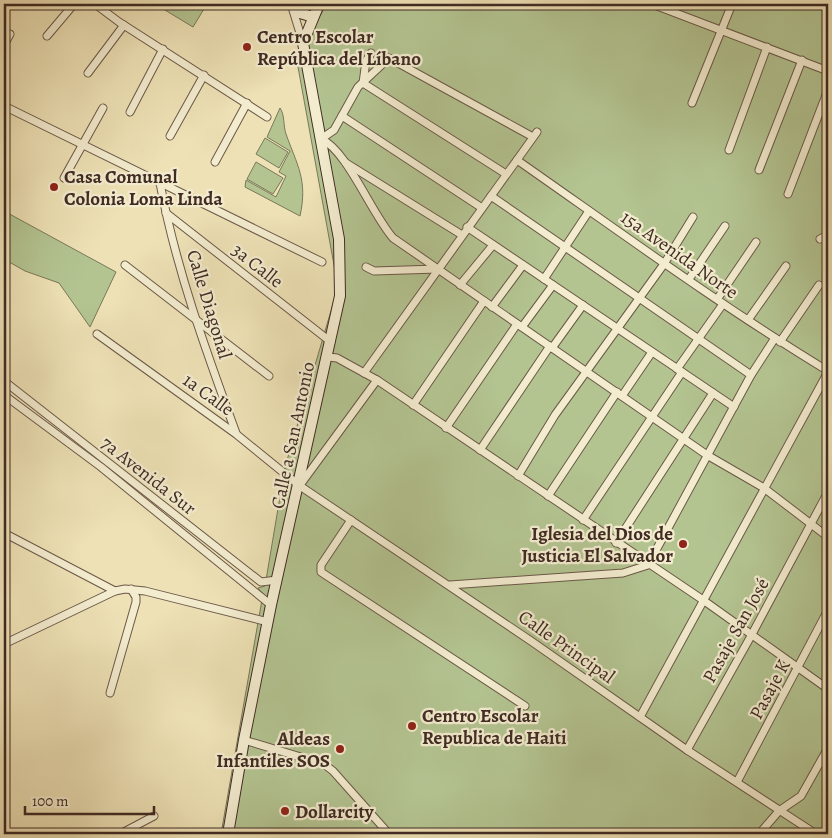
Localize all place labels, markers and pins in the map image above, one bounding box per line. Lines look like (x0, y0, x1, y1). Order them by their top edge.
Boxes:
place label: Centro Escolar República del Líbano (257, 24, 421, 72)
marker: Centro Escolar República del Líbano (241, 41, 253, 53)
place label: Casa Comunal Colonia Loma Linda (64, 164, 224, 212)
marker: Casa Comunal Colonia Loma Linda (48, 181, 60, 193)
place label: Iglesia del Dios de Justicia El Salvador (521, 521, 673, 569)
marker: Iglesia del Dios de Justicia El Salvador (677, 538, 689, 550)
place label: Centro Escolar Republica de Haiti (422, 703, 567, 751)
marker: Centro Escolar Republica de Haiti (406, 720, 418, 732)
place label: Aldeas Infantiles SOS (216, 726, 330, 774)
marker: Aldeas Infantiles SOS (334, 743, 346, 755)
place label: Dollarcity (295, 799, 375, 825)
marker: Dollarcity (279, 805, 291, 817)

